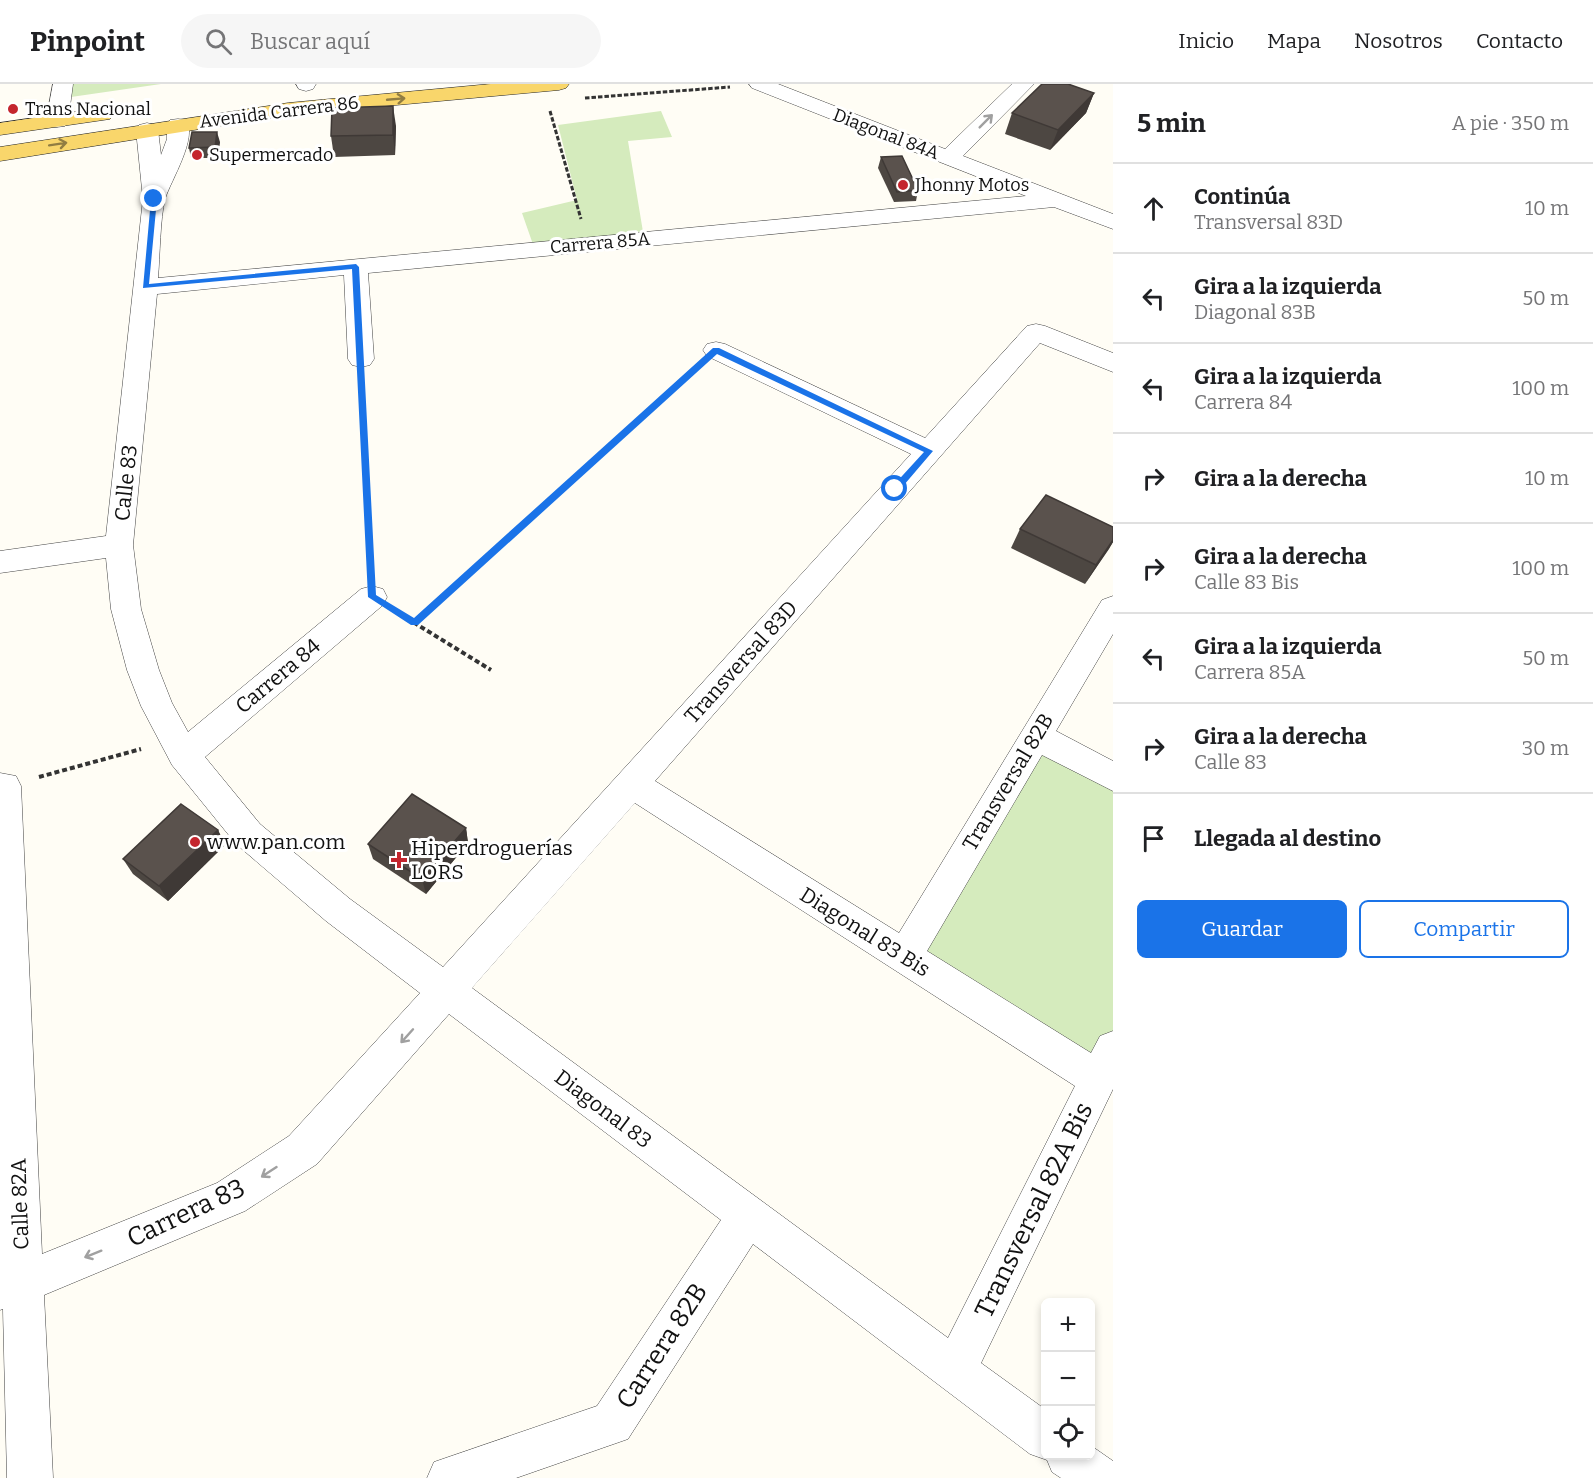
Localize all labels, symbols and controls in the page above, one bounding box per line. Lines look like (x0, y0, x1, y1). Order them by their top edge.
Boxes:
search box (181, 14, 601, 68)
text: Pinpoint (30, 25, 145, 58)
icon: search (202, 25, 235, 58)
text: Buscar aquí (250, 28, 370, 55)
text: Inicio (1178, 28, 1234, 54)
text: Mapa (1267, 28, 1321, 54)
text: Nosotros (1354, 28, 1443, 54)
text: Contacto (1476, 28, 1563, 54)
street label: Avenida Carrera 86 (198, 91, 360, 133)
one-way arrow (386, 93, 406, 104)
place label: Trans Nacional (25, 98, 151, 120)
marker: Trans Nacional (6, 102, 20, 116)
street label: Diagonal 84A (830, 104, 942, 164)
text: 5 min (1137, 108, 1206, 139)
text: A pie · 350 m (1452, 111, 1569, 135)
one-way arrow (979, 114, 994, 128)
one-way arrow (47, 139, 67, 150)
place label: Supermercado (209, 144, 333, 166)
marker: Supermercado (190, 148, 204, 162)
place label: Jhonny Motos (914, 174, 1029, 196)
marker: Jhonny Motos (896, 178, 910, 192)
text: Continúa (1194, 183, 1290, 210)
route end (140, 185, 166, 211)
icon: ahead (1137, 192, 1170, 225)
text: 10 m (1525, 196, 1569, 220)
text: Transversal 83D (1194, 210, 1343, 234)
street label: Carrera 85A (549, 228, 651, 258)
text: Gira a la izquierda (1194, 273, 1382, 300)
icon: left (1137, 282, 1170, 315)
text: 50 m (1522, 286, 1569, 310)
text: Diagonal 83B (1194, 300, 1316, 324)
text: Gira a la izquierda (1194, 363, 1382, 390)
icon: left (1137, 372, 1170, 405)
text: 100 m (1512, 376, 1569, 400)
text: Carrera 84 (1194, 390, 1292, 414)
street label: Calle 83 (109, 444, 143, 522)
icon: right (1137, 462, 1170, 495)
text: Gira a la derecha (1194, 465, 1367, 492)
text: 10 m (1525, 466, 1569, 490)
route start (881, 475, 907, 501)
text: Gira a la derecha (1194, 543, 1367, 570)
icon: right (1137, 552, 1170, 585)
text: 100 m (1512, 556, 1569, 580)
text: Calle 83 Bis (1194, 570, 1299, 594)
street label: Transversal 83D (679, 595, 803, 729)
street label: Carrera 84 (230, 633, 326, 719)
text: Gira a la izquierda (1194, 633, 1382, 660)
icon: left (1137, 642, 1170, 675)
text: 50 m (1522, 646, 1569, 670)
text: Carrera 85A (1194, 660, 1305, 684)
street label: Transversal 82B (957, 709, 1059, 855)
text: Gira a la derecha (1194, 723, 1367, 750)
icon: right (1137, 732, 1170, 765)
text: 30 m (1522, 736, 1569, 760)
text: Calle 83 (1194, 750, 1267, 774)
icon: arrive (1137, 822, 1170, 855)
text: Llegada al destino (1194, 825, 1381, 852)
place label: www.pan.com (206, 829, 345, 855)
marker: www.pan.com (188, 835, 202, 849)
place label: Hiperdroguerías LORS (411, 835, 573, 885)
marker: Hiperdroguerías LORS (392, 853, 406, 867)
street label: Diagonal 83 Bis (795, 882, 935, 982)
button: Guardar (1137, 900, 1347, 958)
button: Compartir (1359, 900, 1569, 958)
one-way arrow (400, 1028, 414, 1043)
street label: Diagonal 83 (549, 1064, 657, 1154)
street label: Transversal 82A Bis (968, 1097, 1100, 1323)
street label: Calle 82A (5, 1158, 35, 1250)
one-way arrow (261, 1167, 278, 1179)
street label: Carrera 83 (122, 1172, 250, 1254)
one-way arrow (84, 1249, 102, 1260)
street label: Carrera 82B (610, 1277, 714, 1415)
map controls (1041, 1298, 1095, 1460)
button: + (1041, 1298, 1095, 1352)
button: − (1041, 1352, 1095, 1406)
button: locate (1041, 1406, 1095, 1460)

